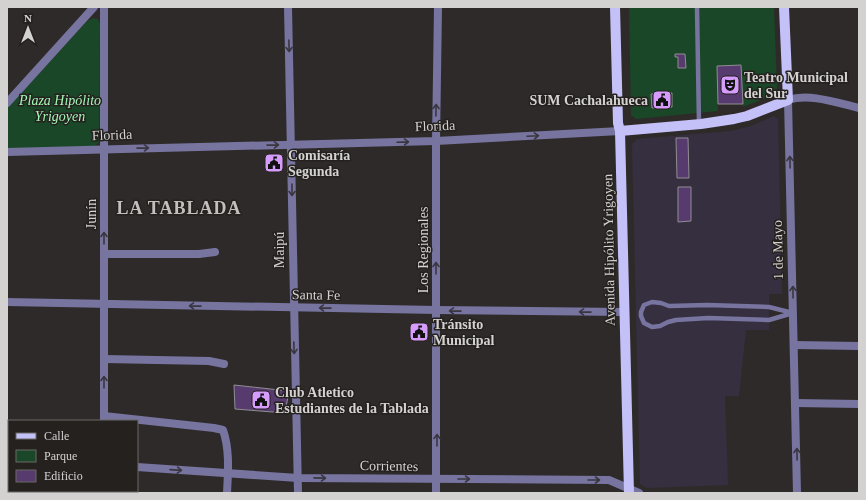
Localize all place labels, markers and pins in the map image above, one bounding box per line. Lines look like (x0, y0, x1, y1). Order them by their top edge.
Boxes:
place label: Teatro Municipal del Sur (744, 70, 848, 101)
theatre icon: Teatro Municipal del Sur (719, 74, 741, 96)
public building icon: SUM Cachalahueca (651, 89, 673, 111)
place label: SUM Cachalahueca (529, 93, 648, 108)
place label: Comisaría Segunda (288, 148, 350, 179)
public building icon: Comisaría Segunda (263, 152, 285, 174)
place label: Tránsito Municipal (433, 317, 495, 348)
public building icon: Tránsito Municipal (408, 321, 430, 343)
place label: Club Atletico Estudiantes de la Tablada (275, 385, 429, 416)
public building icon: Club Atletico Estudiantes de la Tablada (250, 389, 272, 411)

